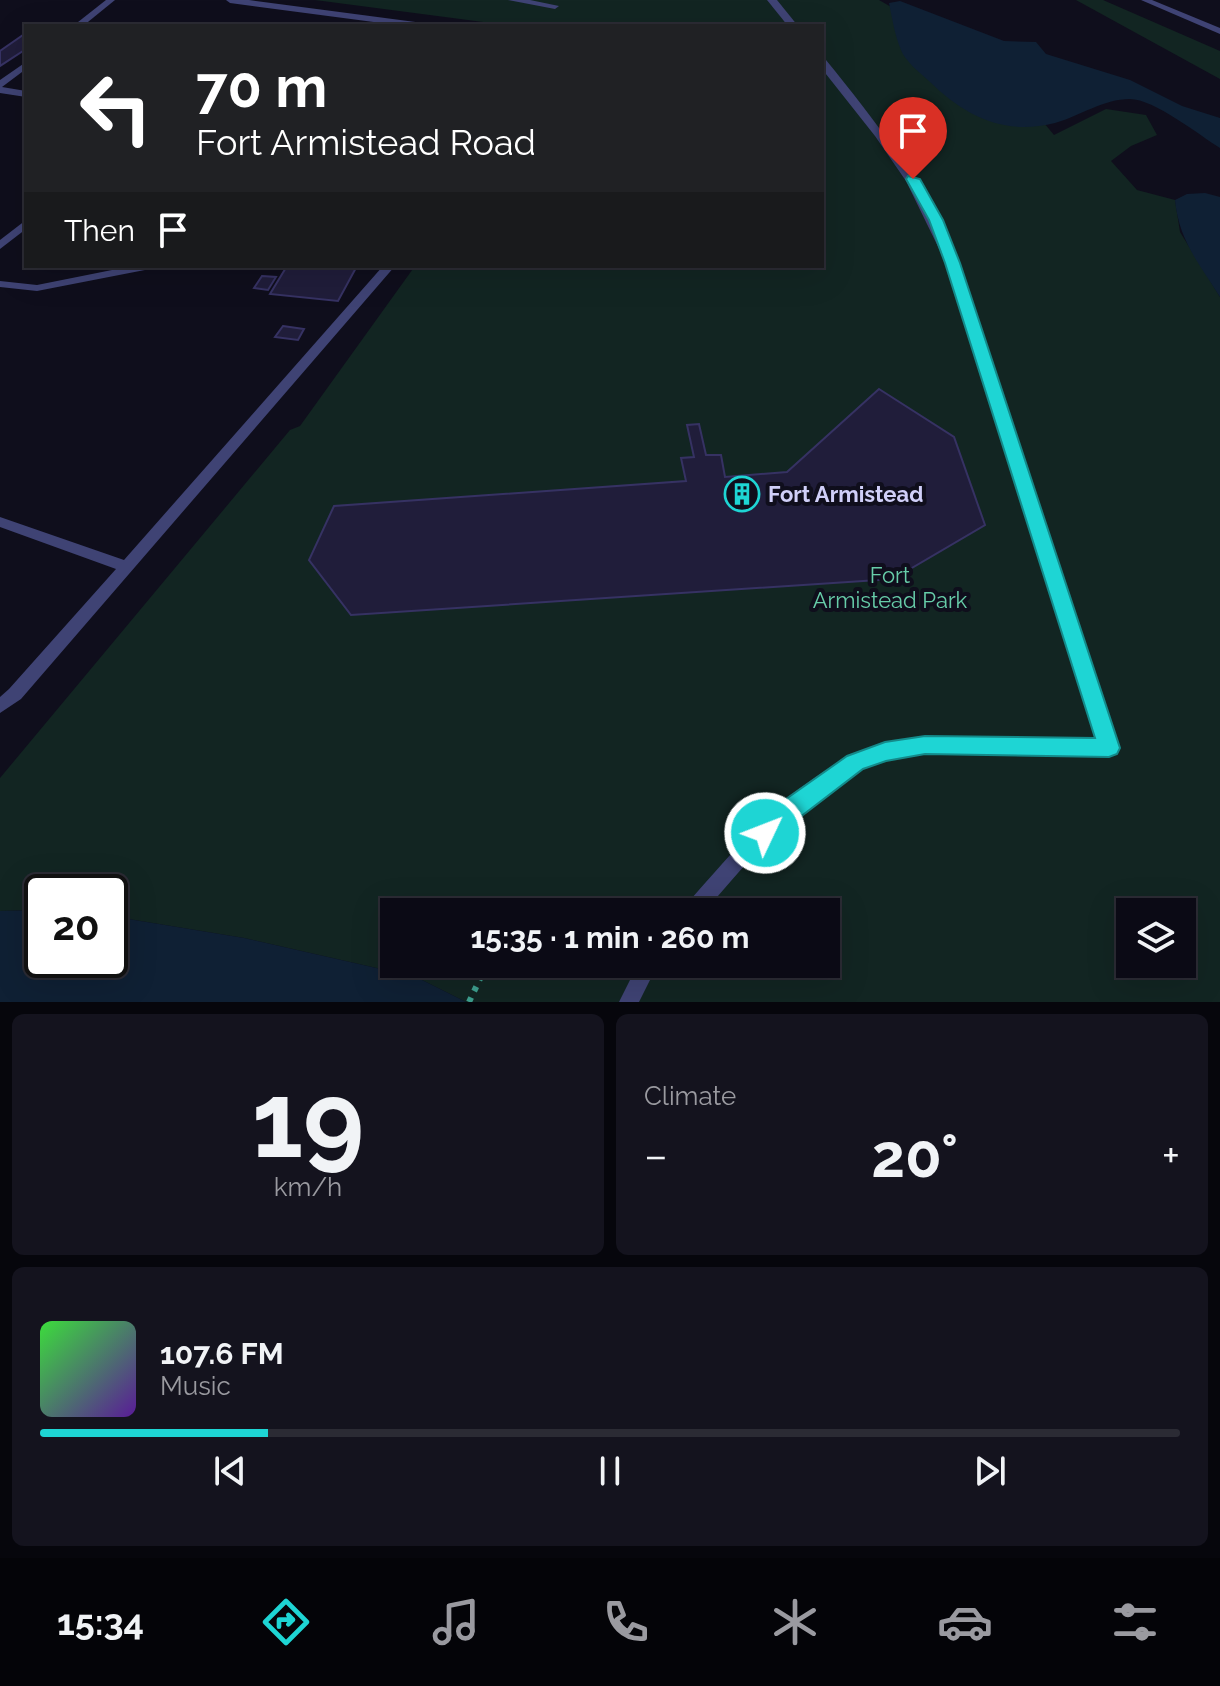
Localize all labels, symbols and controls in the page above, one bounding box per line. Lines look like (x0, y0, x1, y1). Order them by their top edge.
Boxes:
text: 70 m (196, 54, 327, 120)
icon: left (64, 56, 168, 160)
pin (879, 97, 947, 179)
icon: arrive (891, 109, 935, 153)
text: Fort Armistead Road (196, 121, 536, 163)
icon: arrive (151, 208, 195, 252)
text: Then (64, 213, 135, 248)
building icon: Fort Armistead (723, 475, 761, 513)
place label: Fort Armistead (768, 481, 923, 507)
park label: Fort Armistead Park (813, 562, 968, 613)
position arrow (723, 791, 807, 875)
speed limit sign: 20 (24, 874, 128, 978)
map controls (1116, 898, 1196, 978)
button: layers (1116, 898, 1196, 978)
text: 15:35 · 1 min · 260 m (471, 920, 749, 955)
text: 19 (252, 1059, 364, 1181)
text: Climate (644, 1081, 736, 1111)
text: 20° (871, 1121, 958, 1191)
text: − (644, 1130, 668, 1181)
text: + (1162, 1130, 1180, 1181)
text: km/h (274, 1172, 342, 1202)
text: 107.6 FM (160, 1336, 284, 1371)
text: Music (160, 1371, 231, 1401)
icon: previous (208, 1449, 252, 1493)
icon: pause (588, 1449, 632, 1493)
icon: next (968, 1449, 1012, 1493)
icon: directions (258, 1594, 314, 1650)
icon: music (428, 1594, 484, 1650)
icon: phone (598, 1594, 654, 1650)
icon: climate (767, 1594, 823, 1650)
icon: car (937, 1594, 993, 1650)
icon: filters (1107, 1594, 1163, 1650)
text: 15:34 (57, 1601, 144, 1643)

